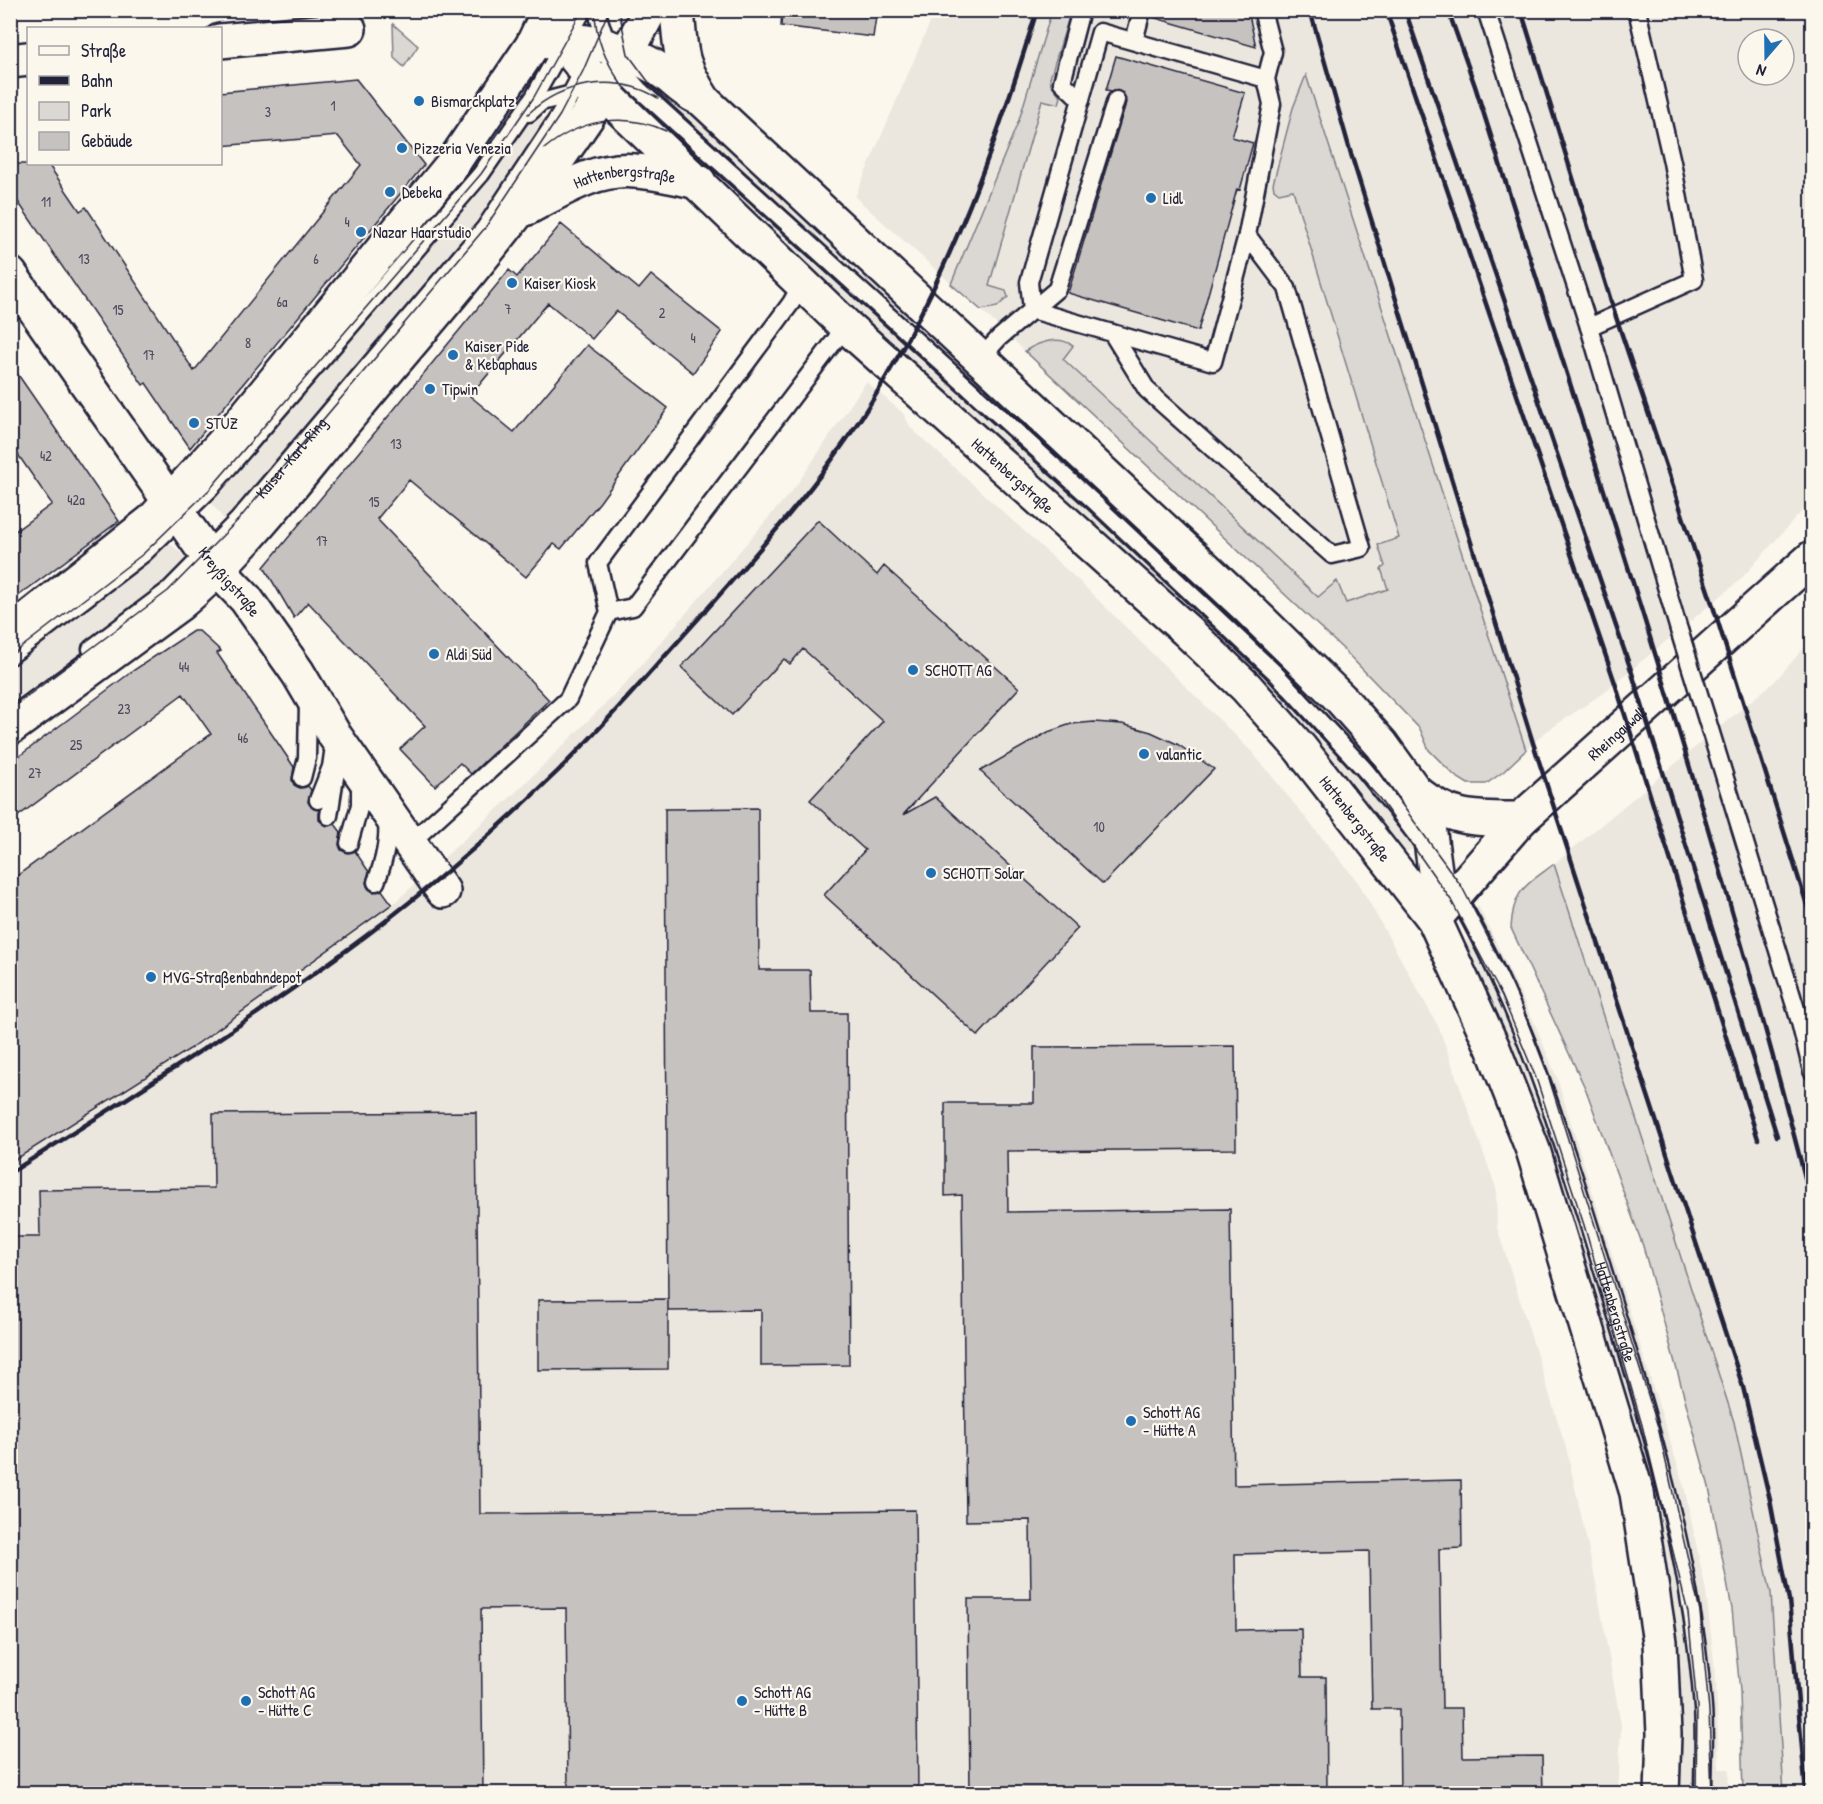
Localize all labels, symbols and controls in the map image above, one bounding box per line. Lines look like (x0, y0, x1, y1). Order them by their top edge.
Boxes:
legend (27, 27, 222, 165)
north arrow (1736, 27, 1796, 87)
text: Straße (81, 38, 126, 63)
text: N (1753, 59, 1769, 83)
text: Bahn (81, 68, 113, 93)
place label: Bismarckplatz (431, 90, 515, 112)
marker: Bismarckplatz (412, 94, 426, 108)
house number: 1 (330, 96, 336, 115)
text: Park (81, 98, 112, 123)
house number: 3 (265, 102, 271, 121)
text: Gebäude (81, 128, 133, 153)
place label: Pizzeria Venezia (414, 137, 511, 159)
marker: Pizzeria Venezia (395, 141, 409, 155)
street label: Hattenbergstraße (570, 160, 678, 194)
place label: Debeka (402, 181, 442, 203)
marker: Debeka (383, 185, 397, 199)
place label: Lidl (1163, 187, 1184, 209)
marker: Lidl (1144, 191, 1158, 205)
house number: 11 (41, 192, 51, 211)
house number: 4 (344, 212, 350, 231)
place label: Nazar Haarstudio (373, 221, 472, 243)
marker: Nazar Haarstudio (354, 225, 368, 239)
house number: 13 (78, 249, 90, 268)
house number: 6 (313, 249, 319, 268)
place label: Kaiser Kiosk (524, 272, 596, 294)
marker: Kaiser Kiosk (505, 276, 519, 290)
house number: 6a (276, 292, 288, 311)
house number: 7 (505, 299, 512, 318)
house number: 15 (112, 300, 124, 319)
house number: 2 (659, 303, 666, 322)
house number: 4 (690, 328, 696, 347)
house number: 8 (245, 333, 251, 352)
place label: Kaiser Pide & Kebaphaus (465, 335, 537, 375)
house number: 17 (143, 345, 155, 364)
marker: Kaiser Pide & Kebaphaus (446, 348, 460, 362)
place label: Tipwin (442, 378, 478, 400)
marker: Tipwin (423, 382, 437, 396)
place label: STUZ (206, 412, 238, 434)
street label: Kaiser-Karl-Ring (250, 412, 332, 503)
marker: STUZ (187, 416, 201, 430)
street label: Hattenbergstraße (967, 432, 1059, 518)
house number: 13 (390, 434, 402, 453)
house number: 42 (40, 446, 52, 465)
house number: 42a (67, 490, 85, 509)
house number: 15 (368, 492, 380, 511)
house number: 17 (316, 531, 328, 550)
street label: Kreyßigstraße (193, 542, 266, 621)
place label: Aldi Süd (446, 643, 492, 665)
marker: Aldi Süd (427, 647, 441, 661)
house number: 44 (179, 657, 189, 676)
place label: SCHOTT AG (925, 659, 992, 681)
marker: SCHOTT AG (906, 663, 920, 677)
house number: 23 (118, 699, 130, 718)
street label: Rheingauwall (1583, 701, 1651, 765)
house number: 46 (238, 728, 249, 747)
house number: 25 (70, 735, 82, 754)
place label: valantic (1156, 743, 1203, 765)
marker: valantic (1137, 747, 1151, 761)
house number: 27 (28, 763, 42, 782)
street label: Hattenbergstraße (1315, 771, 1396, 867)
house number: 10 (1093, 817, 1105, 836)
place label: SCHOTT Solar (943, 862, 1025, 884)
marker: SCHOTT Solar (924, 866, 938, 880)
place label: MVG-Straßenbahndepot (163, 966, 302, 988)
marker: MVG-Straßenbahndepot (144, 970, 158, 984)
street label: Hattenbergstraße (1590, 1259, 1641, 1365)
place label: Schott AG - Hütte A (1143, 1401, 1200, 1441)
marker: Schott AG - Hütte A (1124, 1414, 1138, 1428)
place label: Schott AG - Hütte C (258, 1681, 315, 1721)
place label: Schott AG - Hütte B (754, 1681, 811, 1721)
marker: Schott AG - Hütte C (239, 1694, 253, 1708)
marker: Schott AG - Hütte B (735, 1694, 749, 1708)

